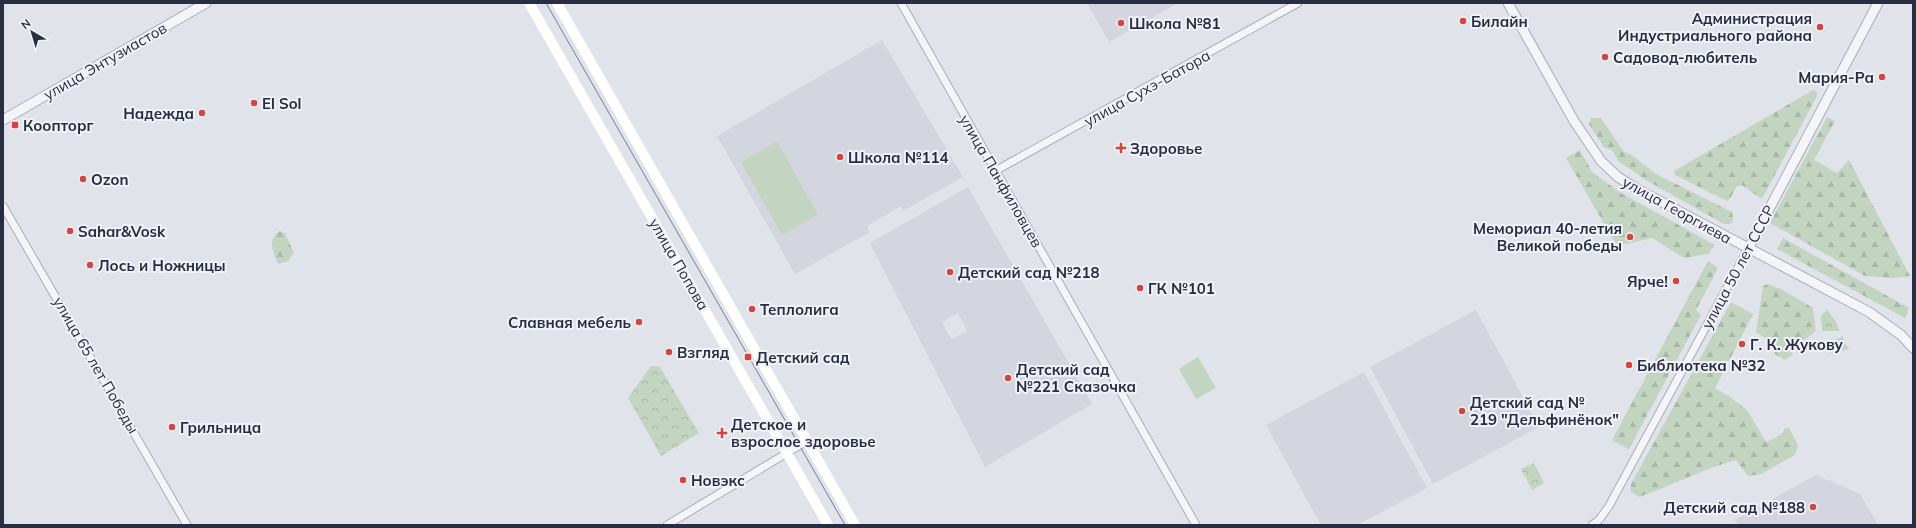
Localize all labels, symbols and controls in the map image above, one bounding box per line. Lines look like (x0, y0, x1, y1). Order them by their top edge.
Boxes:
place label: Администрация Индустриального района (1618, 9, 1812, 45)
north arrow (12, 12, 52, 52)
place label: Билайн (1471, 12, 1528, 31)
place label: Школа №81 (1129, 14, 1220, 33)
text: N (18, 16, 33, 32)
marker: Билайн (1458, 16, 1468, 26)
street label: улица Энтузиастов (40, 18, 170, 104)
marker: Школа №81 (1116, 18, 1126, 28)
marker: Администрация Индустриального района (1815, 22, 1825, 32)
street label: улица Сухэ-Батора (1081, 45, 1213, 131)
place label: Садовод-любитель (1613, 48, 1757, 67)
marker: Садовод-любитель (1600, 52, 1610, 62)
place label: Мария-Ра (1798, 68, 1874, 87)
marker: Мария-Ра (1877, 72, 1887, 82)
place label: El Sol (262, 94, 301, 113)
marker: El Sol (249, 98, 259, 108)
place label: Надежда (123, 104, 194, 123)
marker: Надежда (197, 108, 207, 118)
street label: улица Панфиловцев (955, 111, 1047, 251)
place label: Коопторг (23, 116, 93, 135)
marker: Коопторг (10, 120, 20, 130)
place label: Здоровье (1130, 139, 1202, 158)
marker: Здоровье (1115, 142, 1127, 154)
place label: Школа №114 (848, 148, 948, 167)
marker: Школа №114 (835, 152, 845, 162)
place label: Ozon (91, 170, 128, 189)
street label: улица Георгиева (1619, 172, 1735, 248)
marker: Ozon (78, 174, 88, 184)
street label: улица 50 лет СССР (1697, 202, 1779, 332)
street label: улица Попова (645, 215, 713, 313)
place label: Мемориал 40-летия Великой победы (1473, 219, 1622, 255)
place label: Sahar&Vosk (78, 222, 166, 241)
marker: Sahar&Vosk (65, 226, 75, 236)
marker: Мемориал 40-летия Великой победы (1625, 232, 1635, 242)
place label: Лось и Ножницы (98, 256, 226, 275)
marker: Лось и Ножницы (85, 260, 95, 270)
place label: Детский сад №218 (958, 263, 1099, 282)
marker: Детский сад №218 (945, 267, 955, 277)
place label: Ярче! (1627, 272, 1668, 291)
marker: Ярче! (1671, 276, 1681, 286)
place label: ГК №101 (1148, 279, 1215, 298)
marker: ГК №101 (1135, 283, 1145, 293)
street label: улица 65 лет Победы (49, 293, 143, 437)
place label: Теплолига (760, 300, 839, 319)
marker: Теплолига (747, 304, 757, 314)
place label: Славная мебель (508, 313, 631, 332)
marker: Славная мебель (634, 317, 644, 327)
place label: Г. К. Жукову (1750, 335, 1844, 354)
marker: Г. К. Жукову (1737, 339, 1747, 349)
place label: Взгляд (677, 343, 730, 362)
marker: Взгляд (664, 347, 674, 357)
place label: Детский сад (756, 348, 850, 367)
marker: Детский сад (743, 352, 753, 362)
place label: Библиотека №32 (1637, 356, 1766, 375)
place label: Детский сад №221 Сказочка (1016, 360, 1136, 396)
marker: Библиотека №32 (1624, 360, 1634, 370)
marker: Детский сад №221 Сказочка (1003, 373, 1013, 383)
place label: Детский сад № 219 "Дельфинёнок" (1470, 393, 1619, 429)
marker: Детский сад № 219 "Дельфинёнок" (1457, 406, 1467, 416)
place label: Детское и взрослое здоровье (731, 415, 876, 451)
place label: Грильница (180, 418, 261, 437)
marker: Грильница (167, 422, 177, 432)
marker: Детское и взрослое здоровье (716, 427, 728, 439)
place label: Новэкс (691, 471, 745, 490)
marker: Новэкс (678, 475, 688, 485)
place label: Детский сад №188 (1664, 498, 1805, 517)
marker: Детский сад №188 (1808, 502, 1818, 512)

